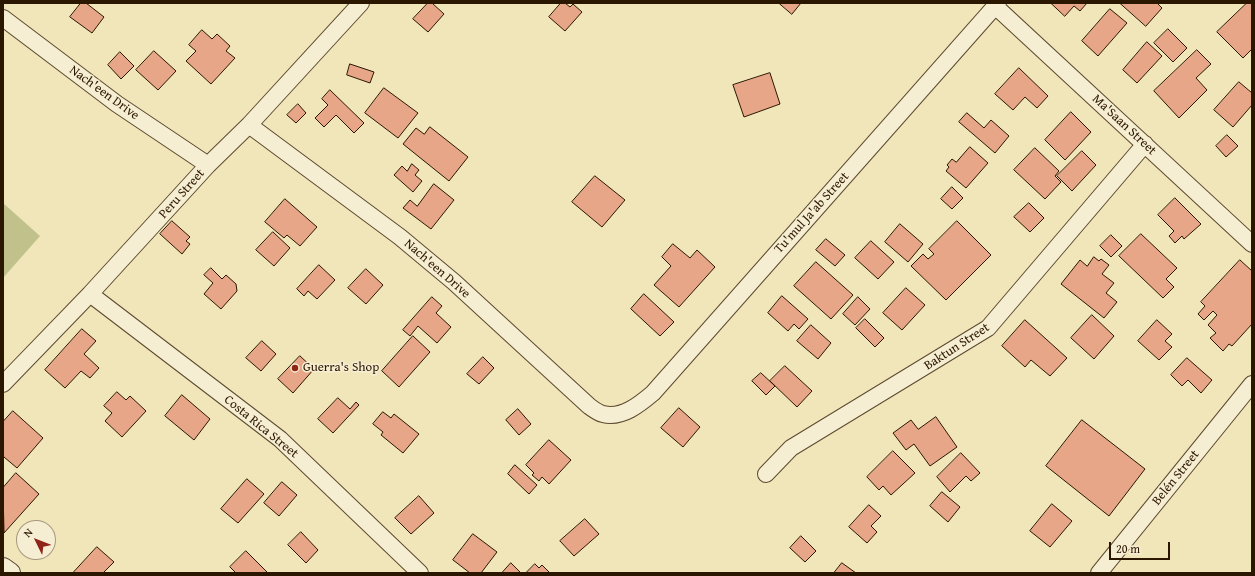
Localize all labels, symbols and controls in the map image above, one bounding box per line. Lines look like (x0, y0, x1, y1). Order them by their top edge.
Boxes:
street label: Nach'een Drive (66, 62, 142, 124)
street label: Ma'Saan Street (1089, 91, 1159, 159)
street label: Peru Street (156, 166, 208, 222)
street label: Tu'mul Ja'ab Street (771, 169, 853, 257)
street label: Nach'een Drive (401, 236, 473, 302)
street label: Baktun Street (921, 320, 993, 374)
place label: Guerra's Shop (303, 360, 379, 376)
marker: Guerra's Shop (290, 363, 300, 373)
street label: Costa Rica Street (221, 392, 301, 462)
street label: Belén Street (1149, 447, 1203, 509)
north arrow (16, 520, 56, 560)
text: N (20, 524, 36, 541)
scale bar (1111, 534, 1172, 560)
text: 20 m (1116, 540, 1140, 557)

